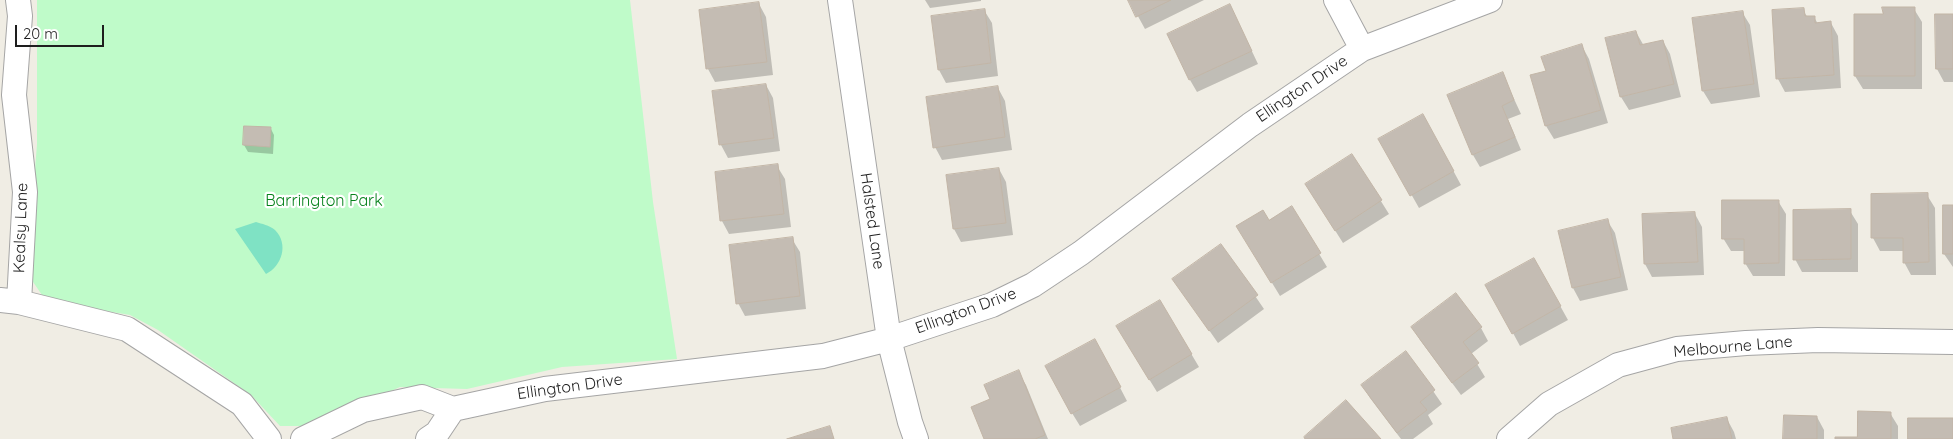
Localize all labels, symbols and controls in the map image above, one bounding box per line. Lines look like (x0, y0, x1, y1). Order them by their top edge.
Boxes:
scale bar (18, 15, 106, 47)
text: 20 m (23, 24, 58, 43)
street label: Ellington Drive (1253, 51, 1351, 127)
street label: Halsted Lane (856, 171, 888, 271)
street label: Kealsy Lane (10, 182, 32, 274)
park label: Barrington Park (265, 191, 383, 211)
street label: Ellington Drive (913, 284, 1019, 338)
street label: Melbourne Lane (1673, 332, 1793, 362)
street label: Ellington Drive (516, 370, 624, 404)

